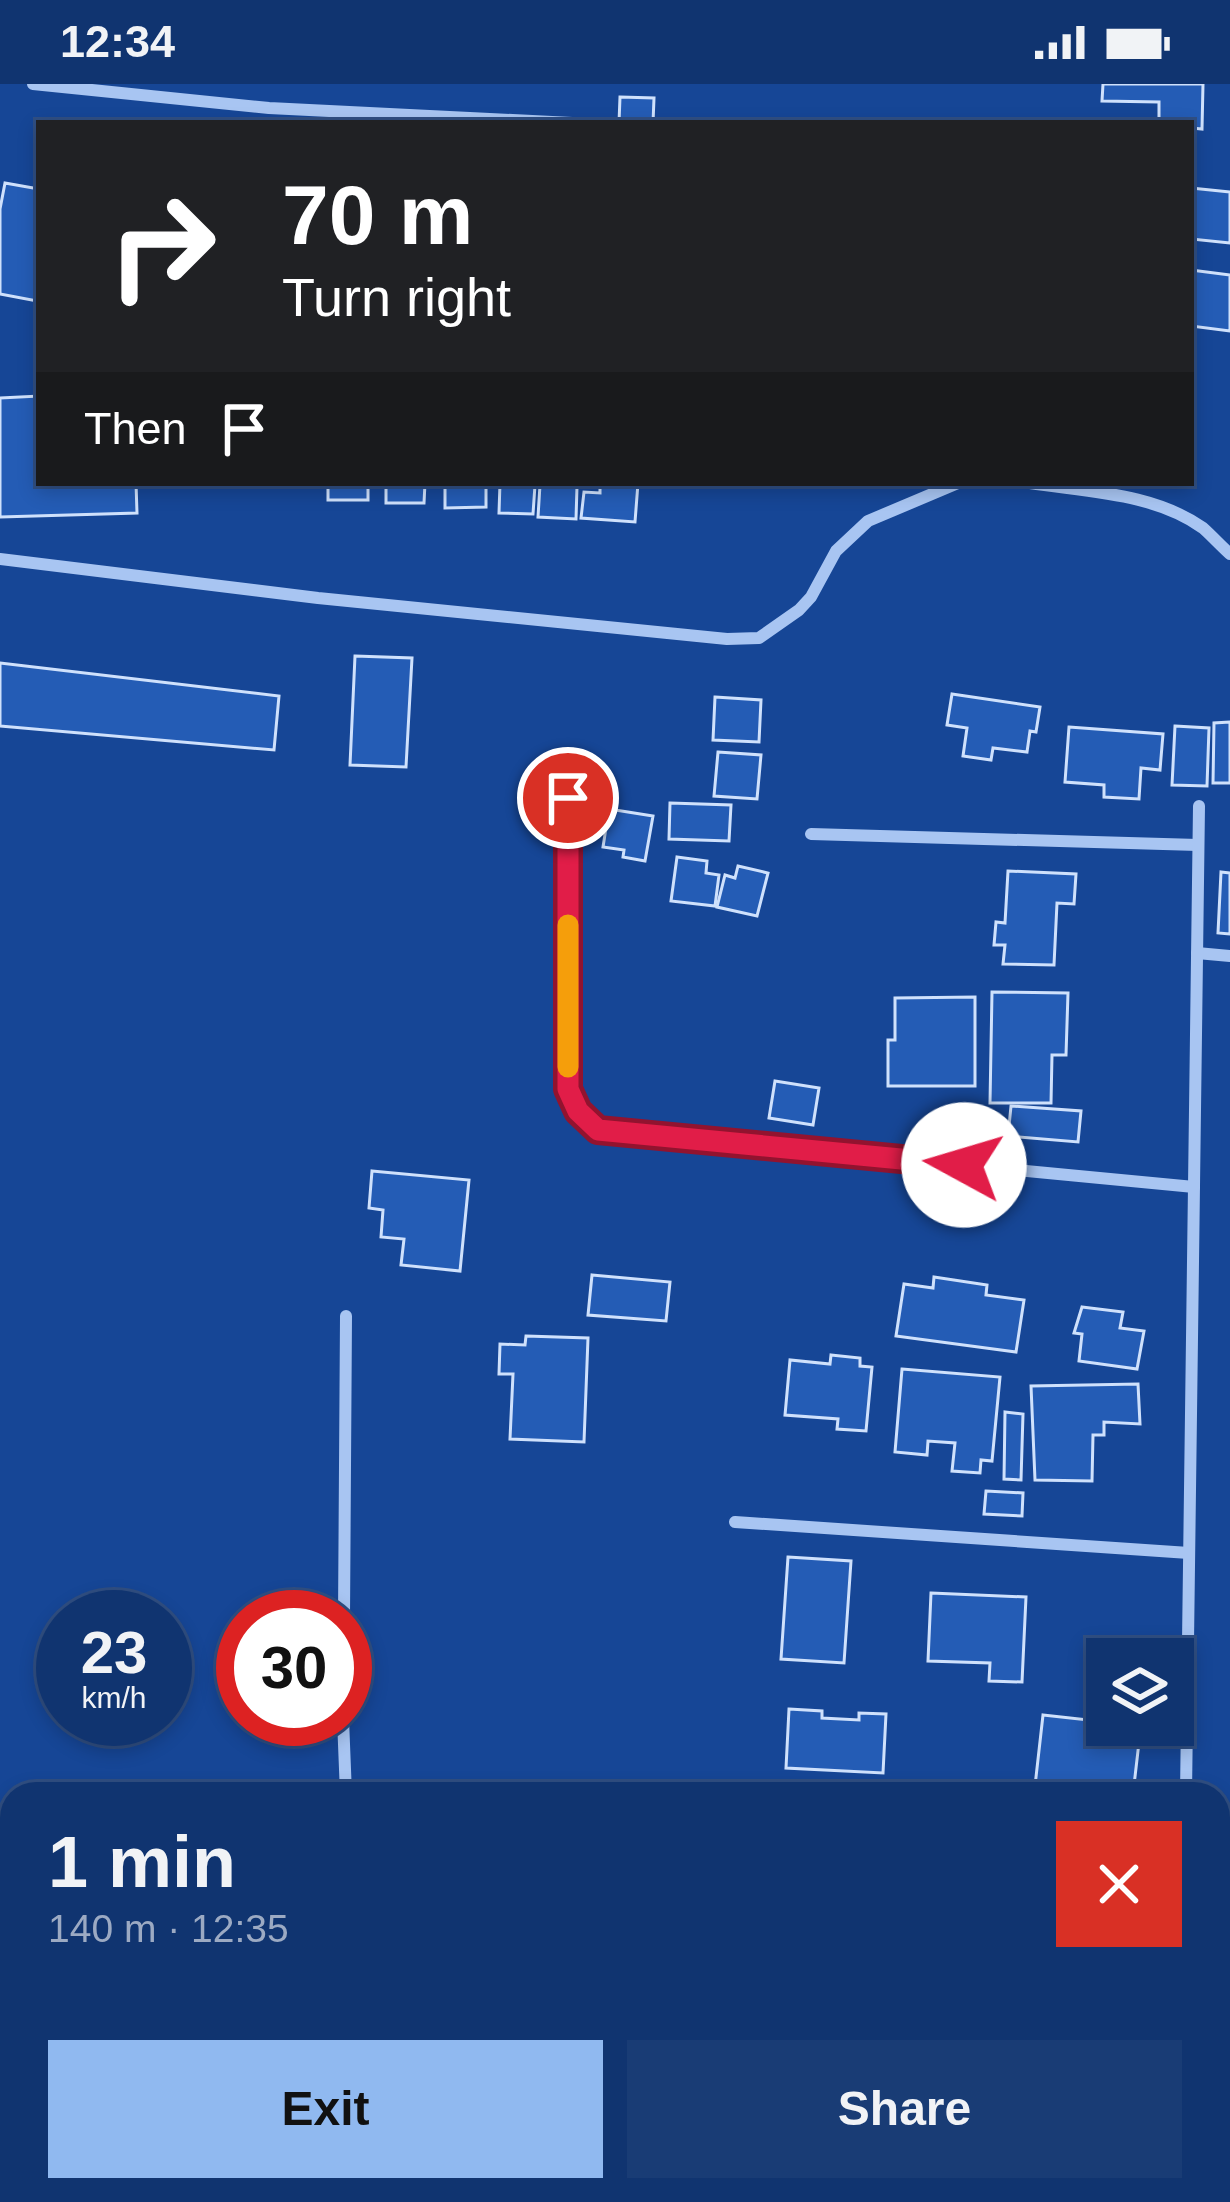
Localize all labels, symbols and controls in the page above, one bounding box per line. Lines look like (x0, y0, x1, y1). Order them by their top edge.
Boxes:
text: 12:34 (60, 16, 175, 67)
icon: right (84, 168, 240, 324)
text: 70 m (282, 168, 473, 262)
text: Turn right (282, 267, 511, 327)
icon: arrive (211, 396, 277, 462)
text: Then (84, 403, 187, 454)
pin (517, 747, 619, 849)
icon: arrive (535, 765, 601, 831)
position arrow (901, 1102, 1027, 1228)
speed limit sign: 30 (216, 1590, 372, 1746)
text: 23 (81, 1619, 147, 1686)
map controls (1086, 1638, 1194, 1746)
button: layers (1086, 1638, 1194, 1746)
text: km/h (81, 1681, 147, 1714)
button: close (1056, 1821, 1182, 1947)
text: 1 min (48, 1822, 236, 1902)
text: 140 m · 12:35 (48, 1907, 289, 1950)
button: Exit (48, 2040, 603, 2178)
button: Share (627, 2040, 1182, 2178)

